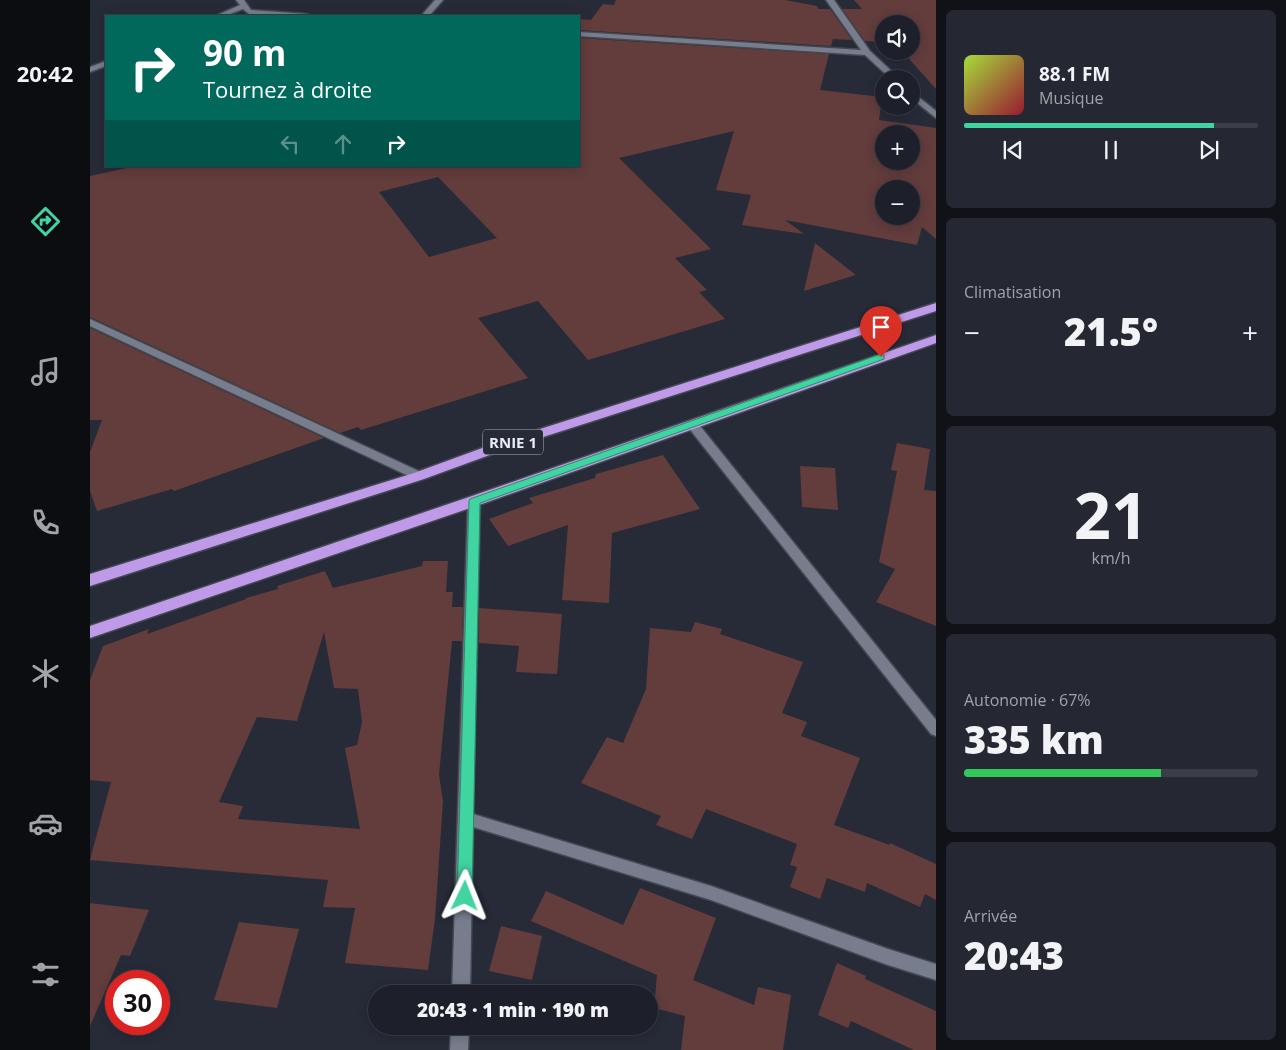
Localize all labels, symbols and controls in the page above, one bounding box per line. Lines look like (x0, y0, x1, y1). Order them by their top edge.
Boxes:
map controls (875, 15, 920, 225)
button: sound (875, 15, 920, 60)
text: 90 m (203, 29, 286, 76)
icon: right (120, 35, 185, 100)
text: 20:42 (17, 58, 73, 88)
text: 88.1 FM (1039, 61, 1110, 87)
button: search (875, 70, 920, 115)
text: Tournez à droite (203, 74, 372, 104)
text: Musique (1039, 87, 1103, 109)
button: + (875, 125, 920, 170)
icon: left (276, 130, 304, 158)
icon: ahead (329, 130, 357, 158)
icon: right (382, 130, 410, 158)
icon: previous (999, 136, 1027, 164)
icon: pause (1097, 136, 1125, 164)
icon: next (1195, 136, 1223, 164)
button: − (875, 180, 920, 225)
icon: directions (28, 204, 63, 239)
text: Climatisation (964, 281, 1061, 303)
text: 21.5° (1064, 305, 1158, 357)
pin (860, 306, 902, 357)
icon: arrive (867, 313, 895, 341)
text: − (964, 313, 980, 351)
text: + (1242, 313, 1258, 351)
icon: music (28, 354, 63, 389)
road number: RNIE 1 (483, 430, 543, 454)
text: 21 (1074, 470, 1148, 558)
icon: phone (28, 505, 63, 540)
text: km/h (1092, 547, 1130, 569)
icon: climate (28, 656, 63, 691)
text: Autonomie · 67% (964, 689, 1091, 711)
text: 335 km (964, 713, 1104, 765)
icon: car (28, 806, 63, 841)
position arrow (438, 869, 490, 921)
text: Arrivée (964, 905, 1017, 927)
text: 20:43 (964, 929, 1064, 981)
icon: filters (28, 957, 63, 992)
speed limit sign: 30 (105, 970, 170, 1035)
text: 20:43 · 1 min · 190 m (417, 997, 609, 1023)

